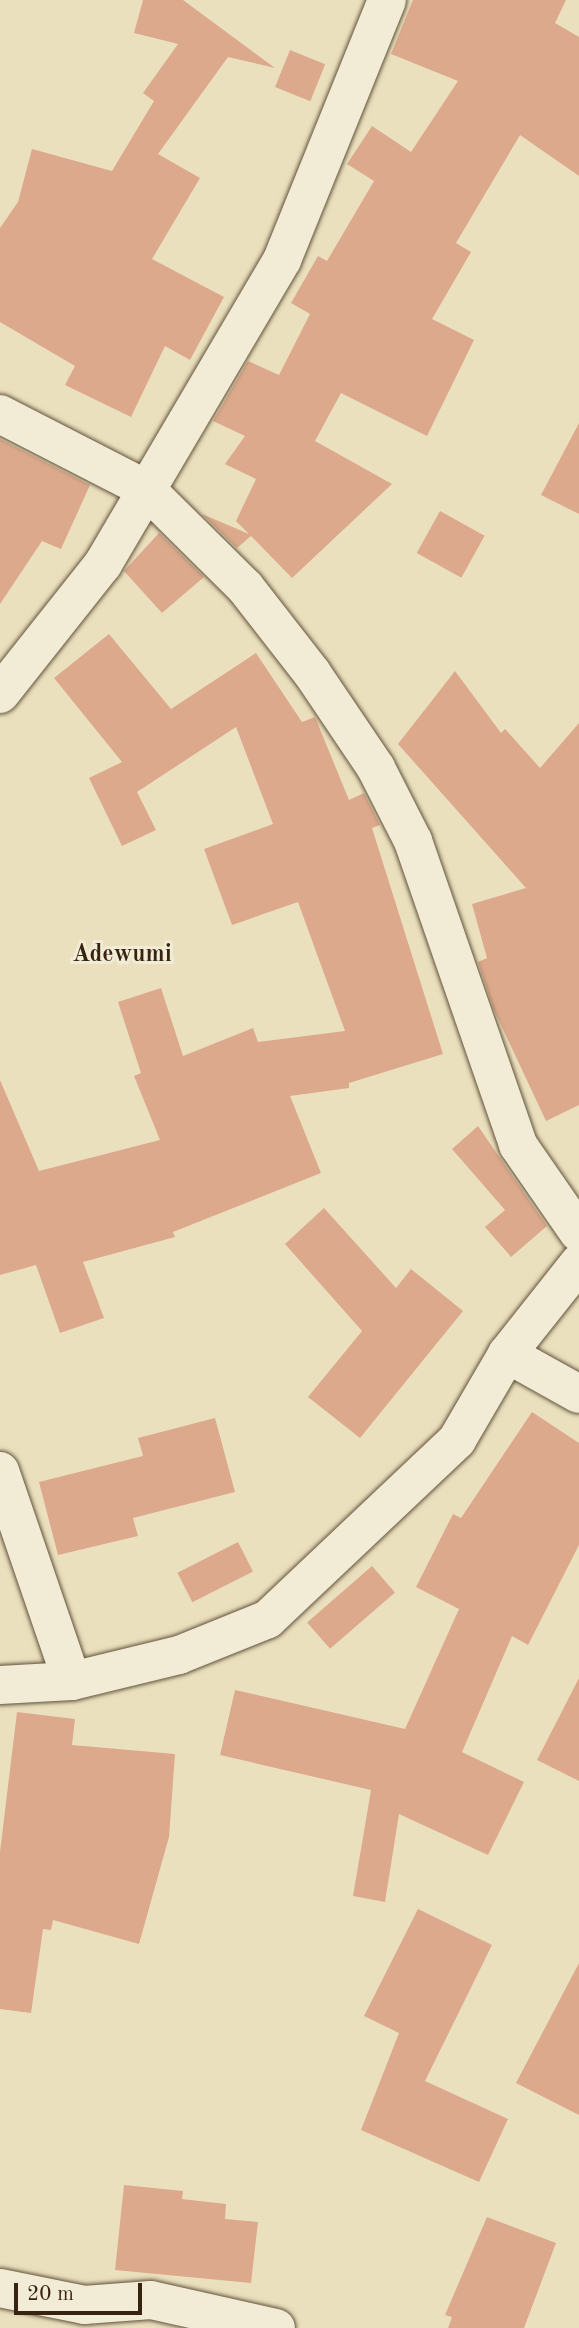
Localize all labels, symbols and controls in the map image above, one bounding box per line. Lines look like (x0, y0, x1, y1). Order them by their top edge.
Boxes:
district label: Adewumi (72, 942, 172, 970)
scale bar (18, 2268, 145, 2312)
text: 20 m (27, 2284, 74, 2305)

